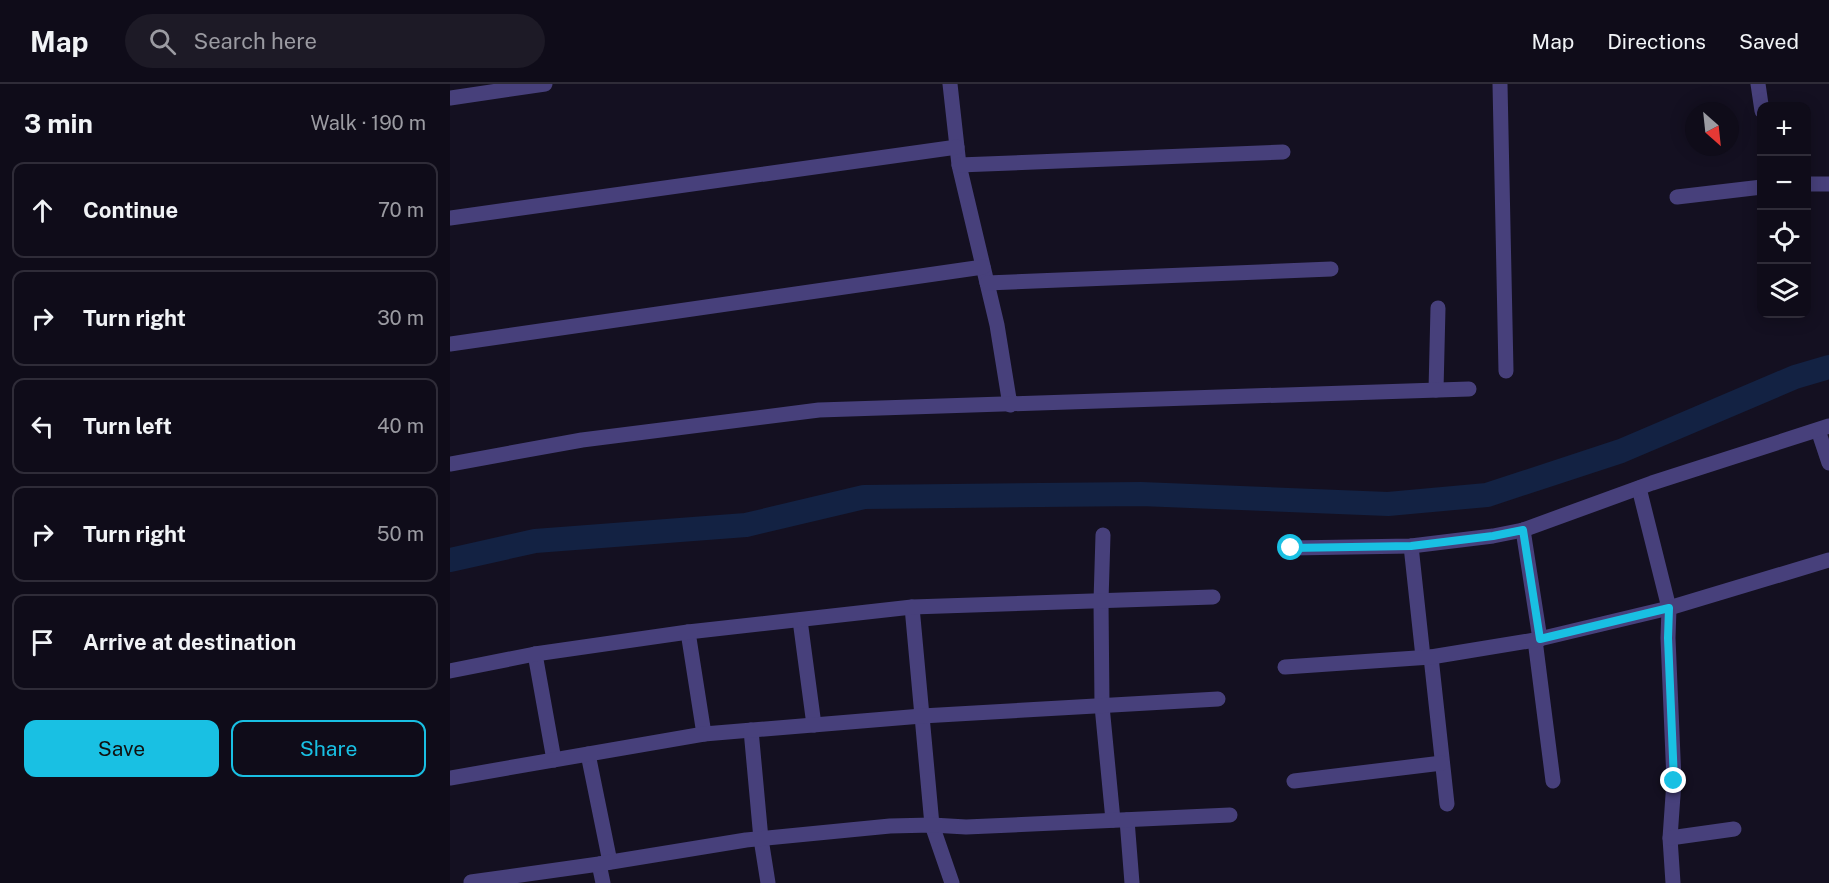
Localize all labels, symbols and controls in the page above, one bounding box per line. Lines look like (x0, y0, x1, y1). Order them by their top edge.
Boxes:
search box (125, 14, 545, 68)
text: Map (30, 25, 89, 58)
icon: search (146, 25, 179, 58)
text: Search here (194, 28, 317, 54)
text: Map (1532, 29, 1574, 54)
text: Directions (1607, 29, 1706, 54)
text: Saved (1739, 29, 1799, 54)
north arrow (1685, 102, 1739, 156)
map controls (1757, 102, 1811, 318)
button: + (1757, 102, 1811, 156)
text: 3 min (24, 108, 93, 139)
text: Walk · 190 m (310, 111, 426, 135)
button: − (1757, 156, 1811, 210)
icon: ahead (26, 194, 59, 227)
text: Continue (83, 197, 178, 223)
text: 70 m (378, 198, 424, 222)
button: locate (1757, 210, 1811, 264)
button: layers (1757, 264, 1811, 318)
icon: right (26, 302, 59, 335)
text: Turn right (83, 305, 186, 331)
text: 30 m (377, 306, 424, 330)
icon: left (26, 410, 59, 443)
text: Turn left (83, 413, 172, 439)
text: 40 m (377, 414, 424, 438)
icon: right (26, 518, 59, 551)
text: Turn right (83, 521, 186, 547)
text: 50 m (377, 522, 424, 546)
route start (1277, 534, 1303, 560)
icon: arrive (26, 626, 59, 659)
text: Arrive at destination (83, 629, 296, 655)
button: Save (24, 720, 219, 777)
button: Share (231, 720, 426, 777)
route end (1660, 767, 1686, 793)

